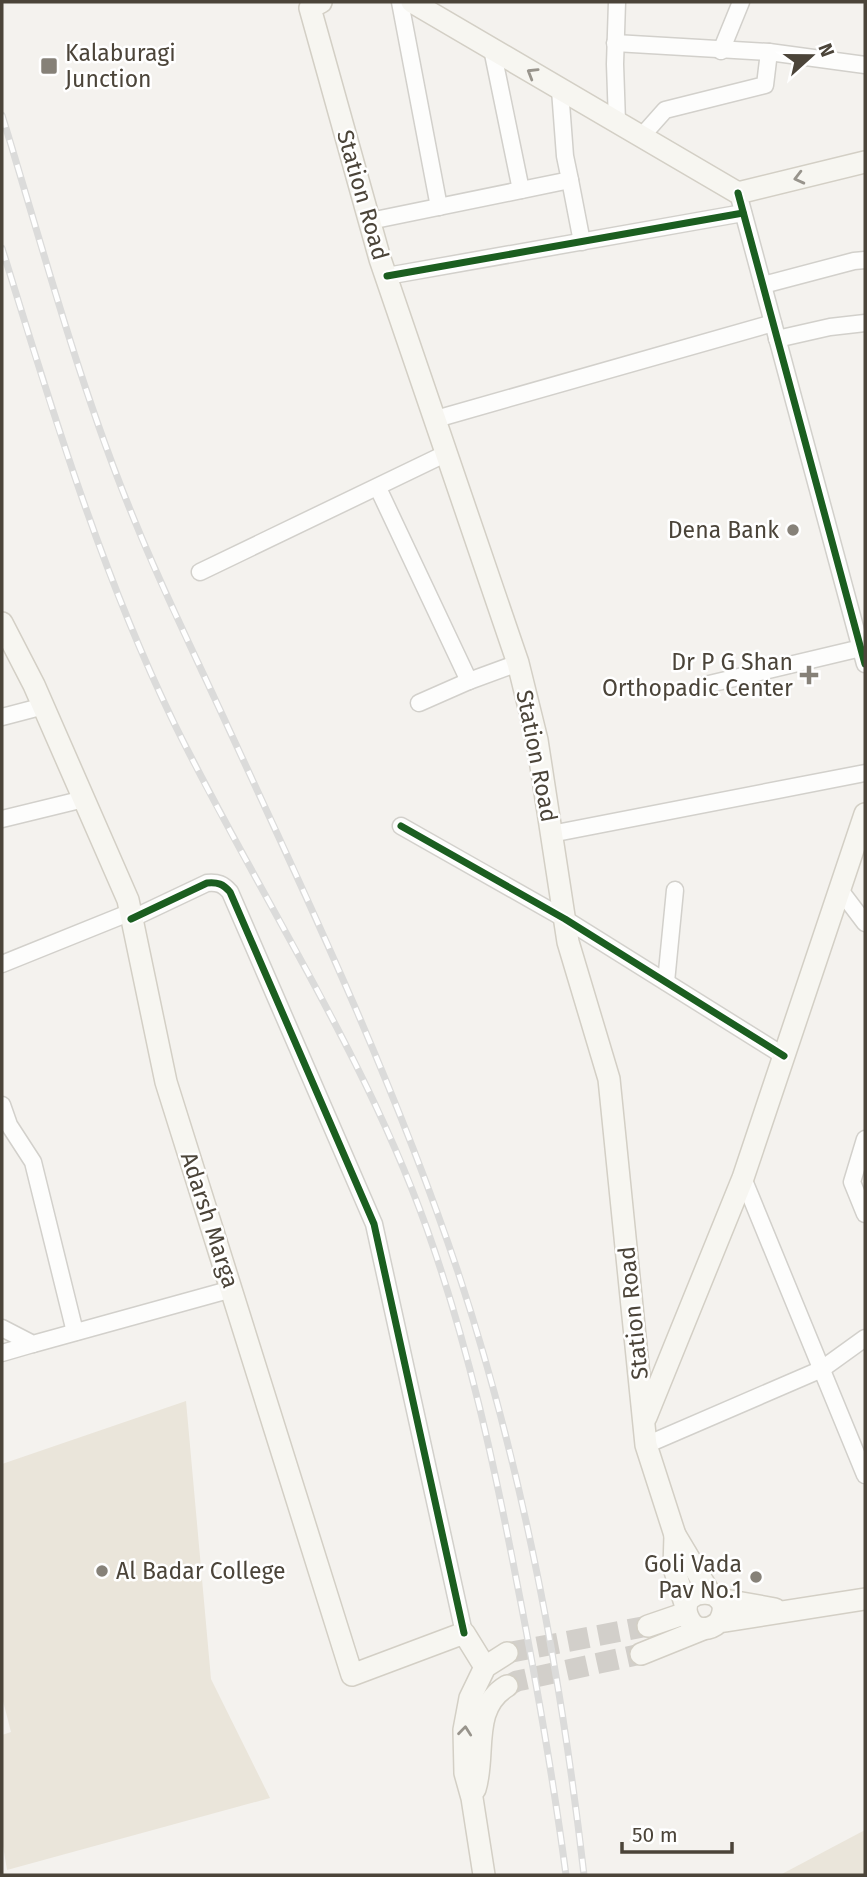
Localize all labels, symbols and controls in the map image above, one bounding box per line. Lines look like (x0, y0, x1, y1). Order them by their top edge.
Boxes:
north arrow (776, 21, 846, 91)
place label: Kalaburagi Junction (65, 39, 176, 93)
text: N (813, 40, 839, 60)
marker: Kalaburagi Junction (39, 56, 59, 76)
one-way arrow (527, 69, 540, 82)
street label: Station Road (331, 127, 395, 263)
one-way arrow (793, 170, 805, 184)
place label: Dena Bank (668, 516, 779, 544)
marker: Dena Bank (785, 522, 801, 538)
place label: Dr P G Shan Orthopadic Center (602, 648, 793, 702)
marker: Dr P G Shan Orthopadic Center (799, 665, 819, 685)
street label: Station Road (510, 688, 564, 824)
street label: Adarsh Marga (175, 1148, 245, 1292)
street label: Station Road (612, 1245, 654, 1381)
place label: Goli Vada Pav No.1 (644, 1550, 742, 1604)
place label: Al Badar College (116, 1557, 286, 1585)
marker: Al Badar College (94, 1563, 110, 1579)
marker: Goli Vada Pav No.1 (748, 1569, 764, 1585)
one-way arrow (457, 1725, 472, 1736)
scale bar (622, 1811, 732, 1855)
text: 50 m (632, 1822, 678, 1848)

